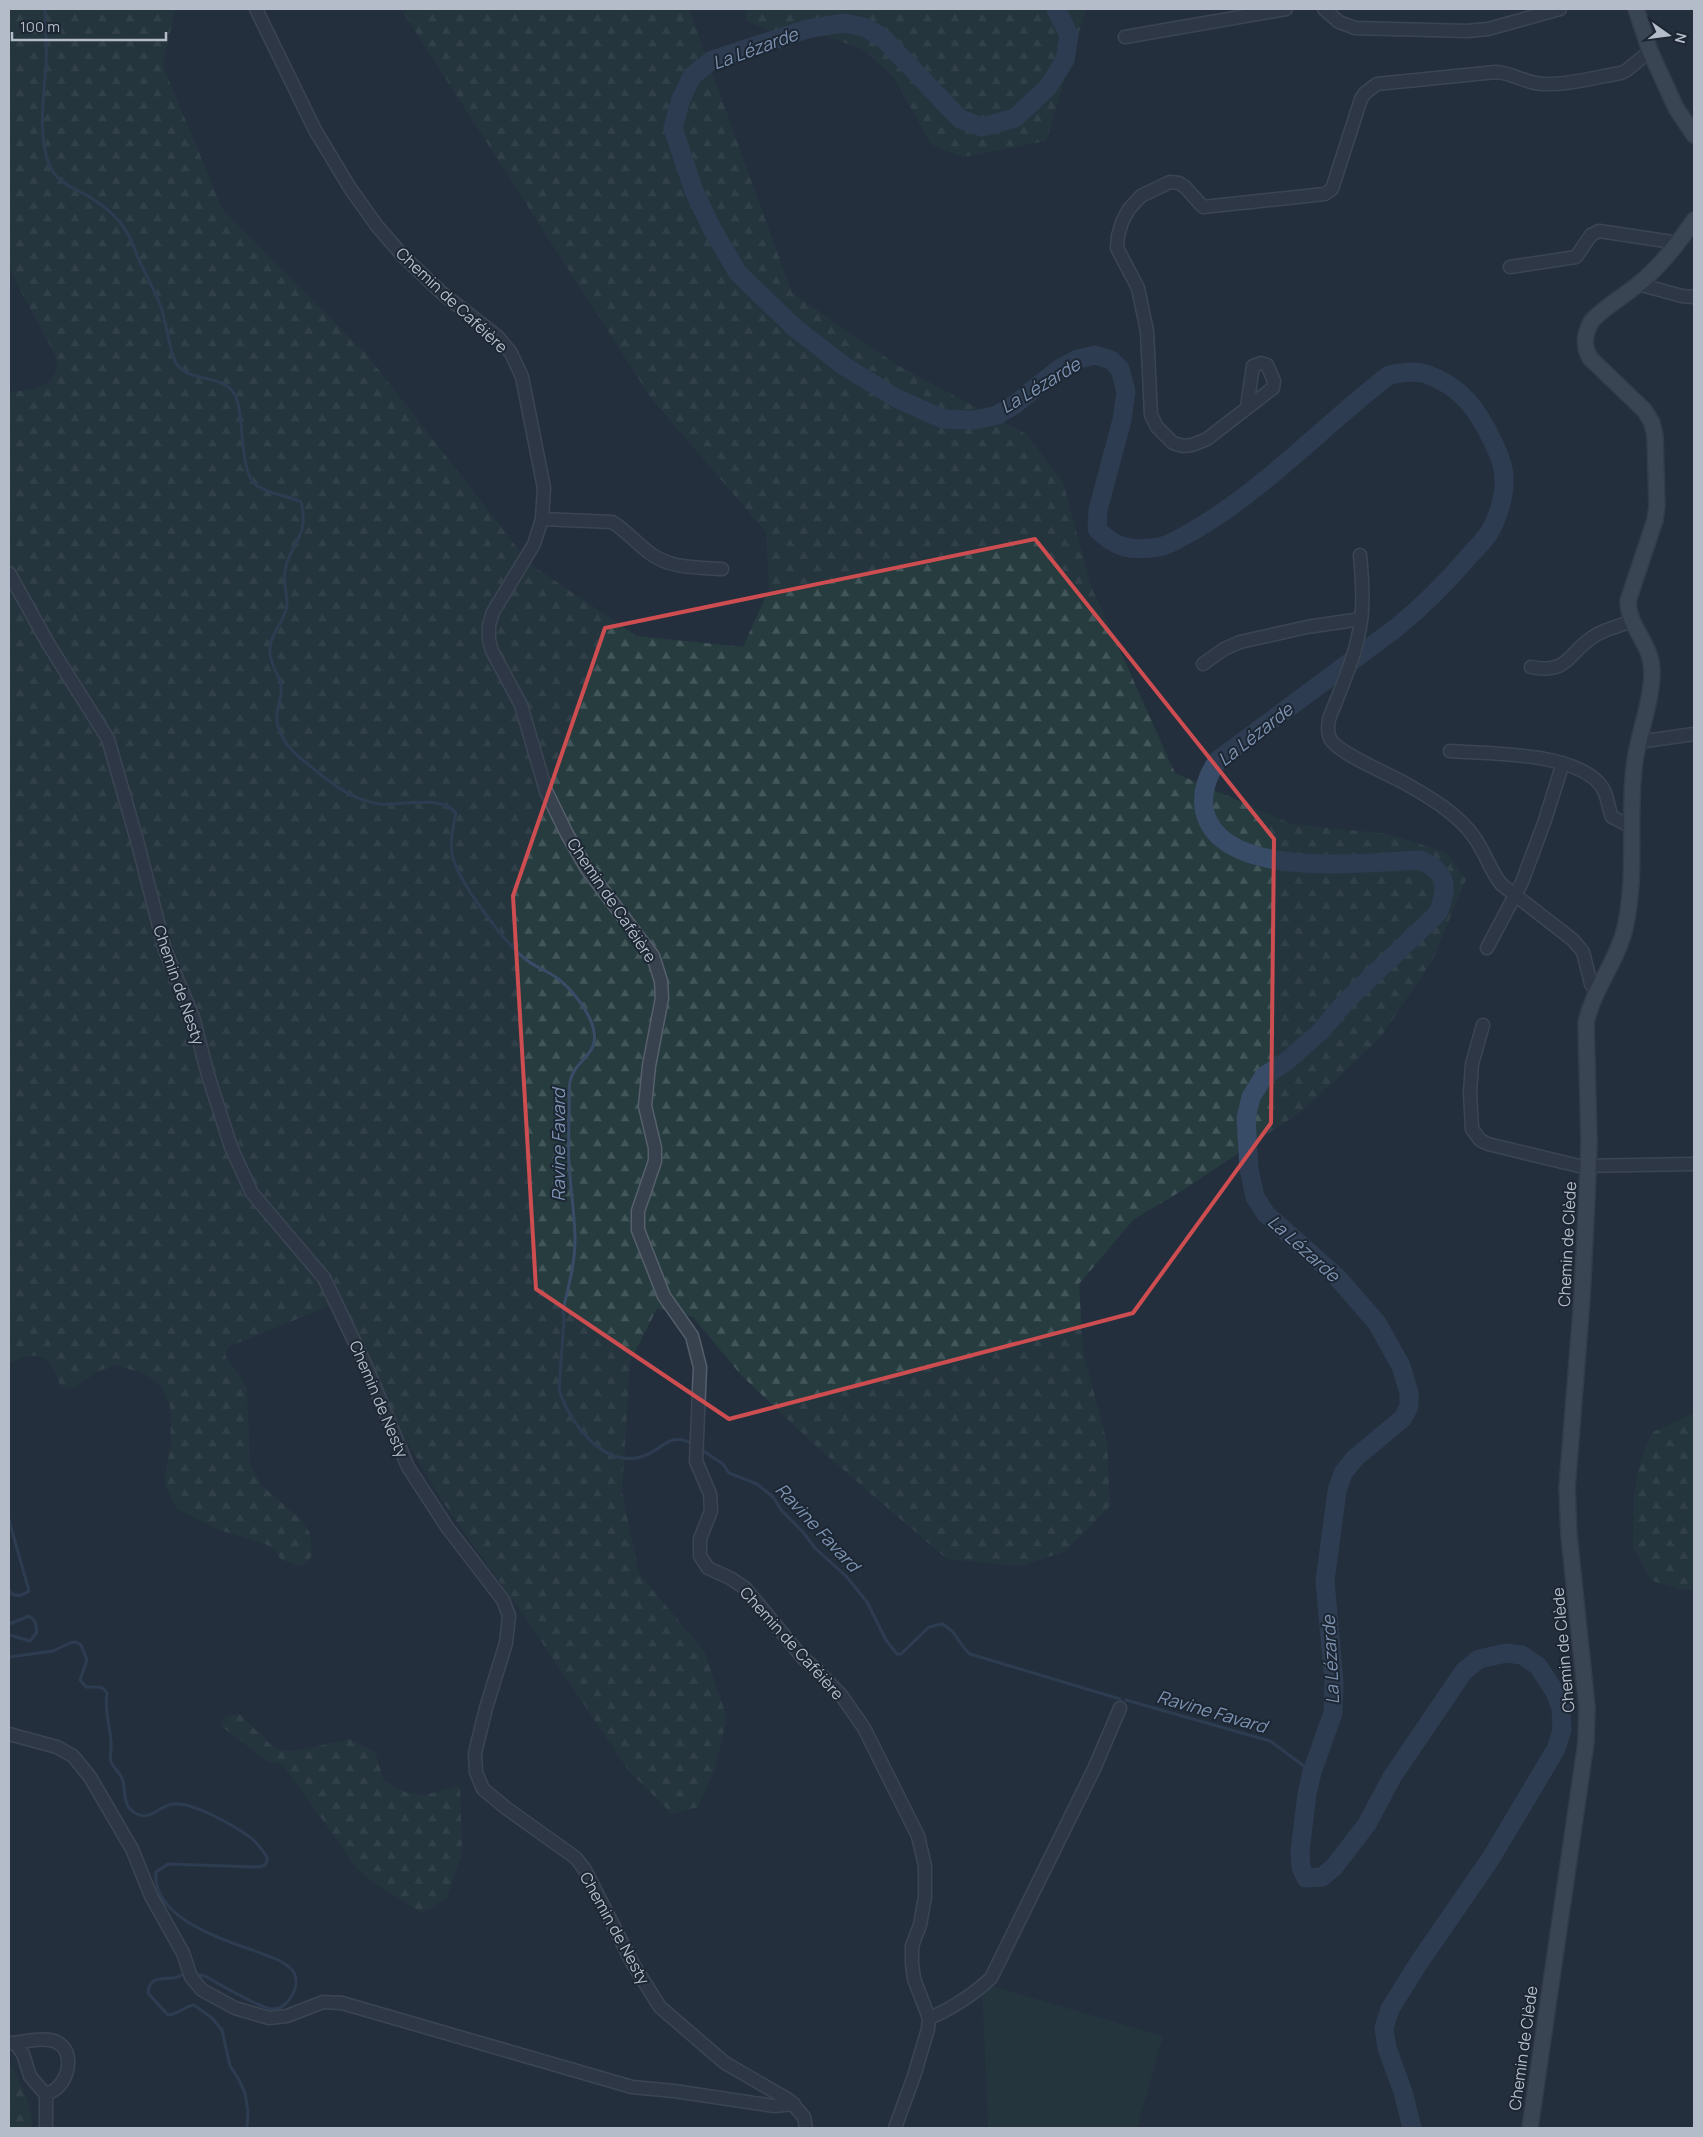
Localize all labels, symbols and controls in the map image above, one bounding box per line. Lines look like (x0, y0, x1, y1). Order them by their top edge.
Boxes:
scale bar (12, 10, 166, 42)
north arrow (1643, 10, 1693, 60)
text: 100 m (20, 16, 60, 37)
water label: La Lézarde (709, 21, 802, 74)
text: N (1671, 31, 1692, 45)
street label: Chemin de Caféière (391, 242, 513, 358)
water label: La Lézarde (996, 351, 1086, 418)
water label: La Lézarde (1213, 696, 1299, 771)
street label: Chemin de Caféière (562, 834, 662, 966)
street label: Chemin de Nesty (148, 922, 210, 1048)
water label: Ravine Favard (546, 1086, 570, 1202)
street label: Chemin de Clède (1553, 1181, 1581, 1307)
water label: La Lézarde (1263, 1209, 1346, 1288)
street label: Chemin de Nesty (344, 1337, 414, 1462)
water label: Ravine Favard (771, 1477, 867, 1578)
street label: Chemin de Caféière (735, 1582, 849, 1704)
street label: Chemin de Clède (1547, 1587, 1579, 1713)
water label: La Lézarde (1316, 1613, 1344, 1705)
water label: Ravine Favard (1154, 1684, 1272, 1739)
street label: Chemin de Nesty (575, 1868, 655, 1989)
street label: Chemin de Clède (1503, 1984, 1543, 2112)

